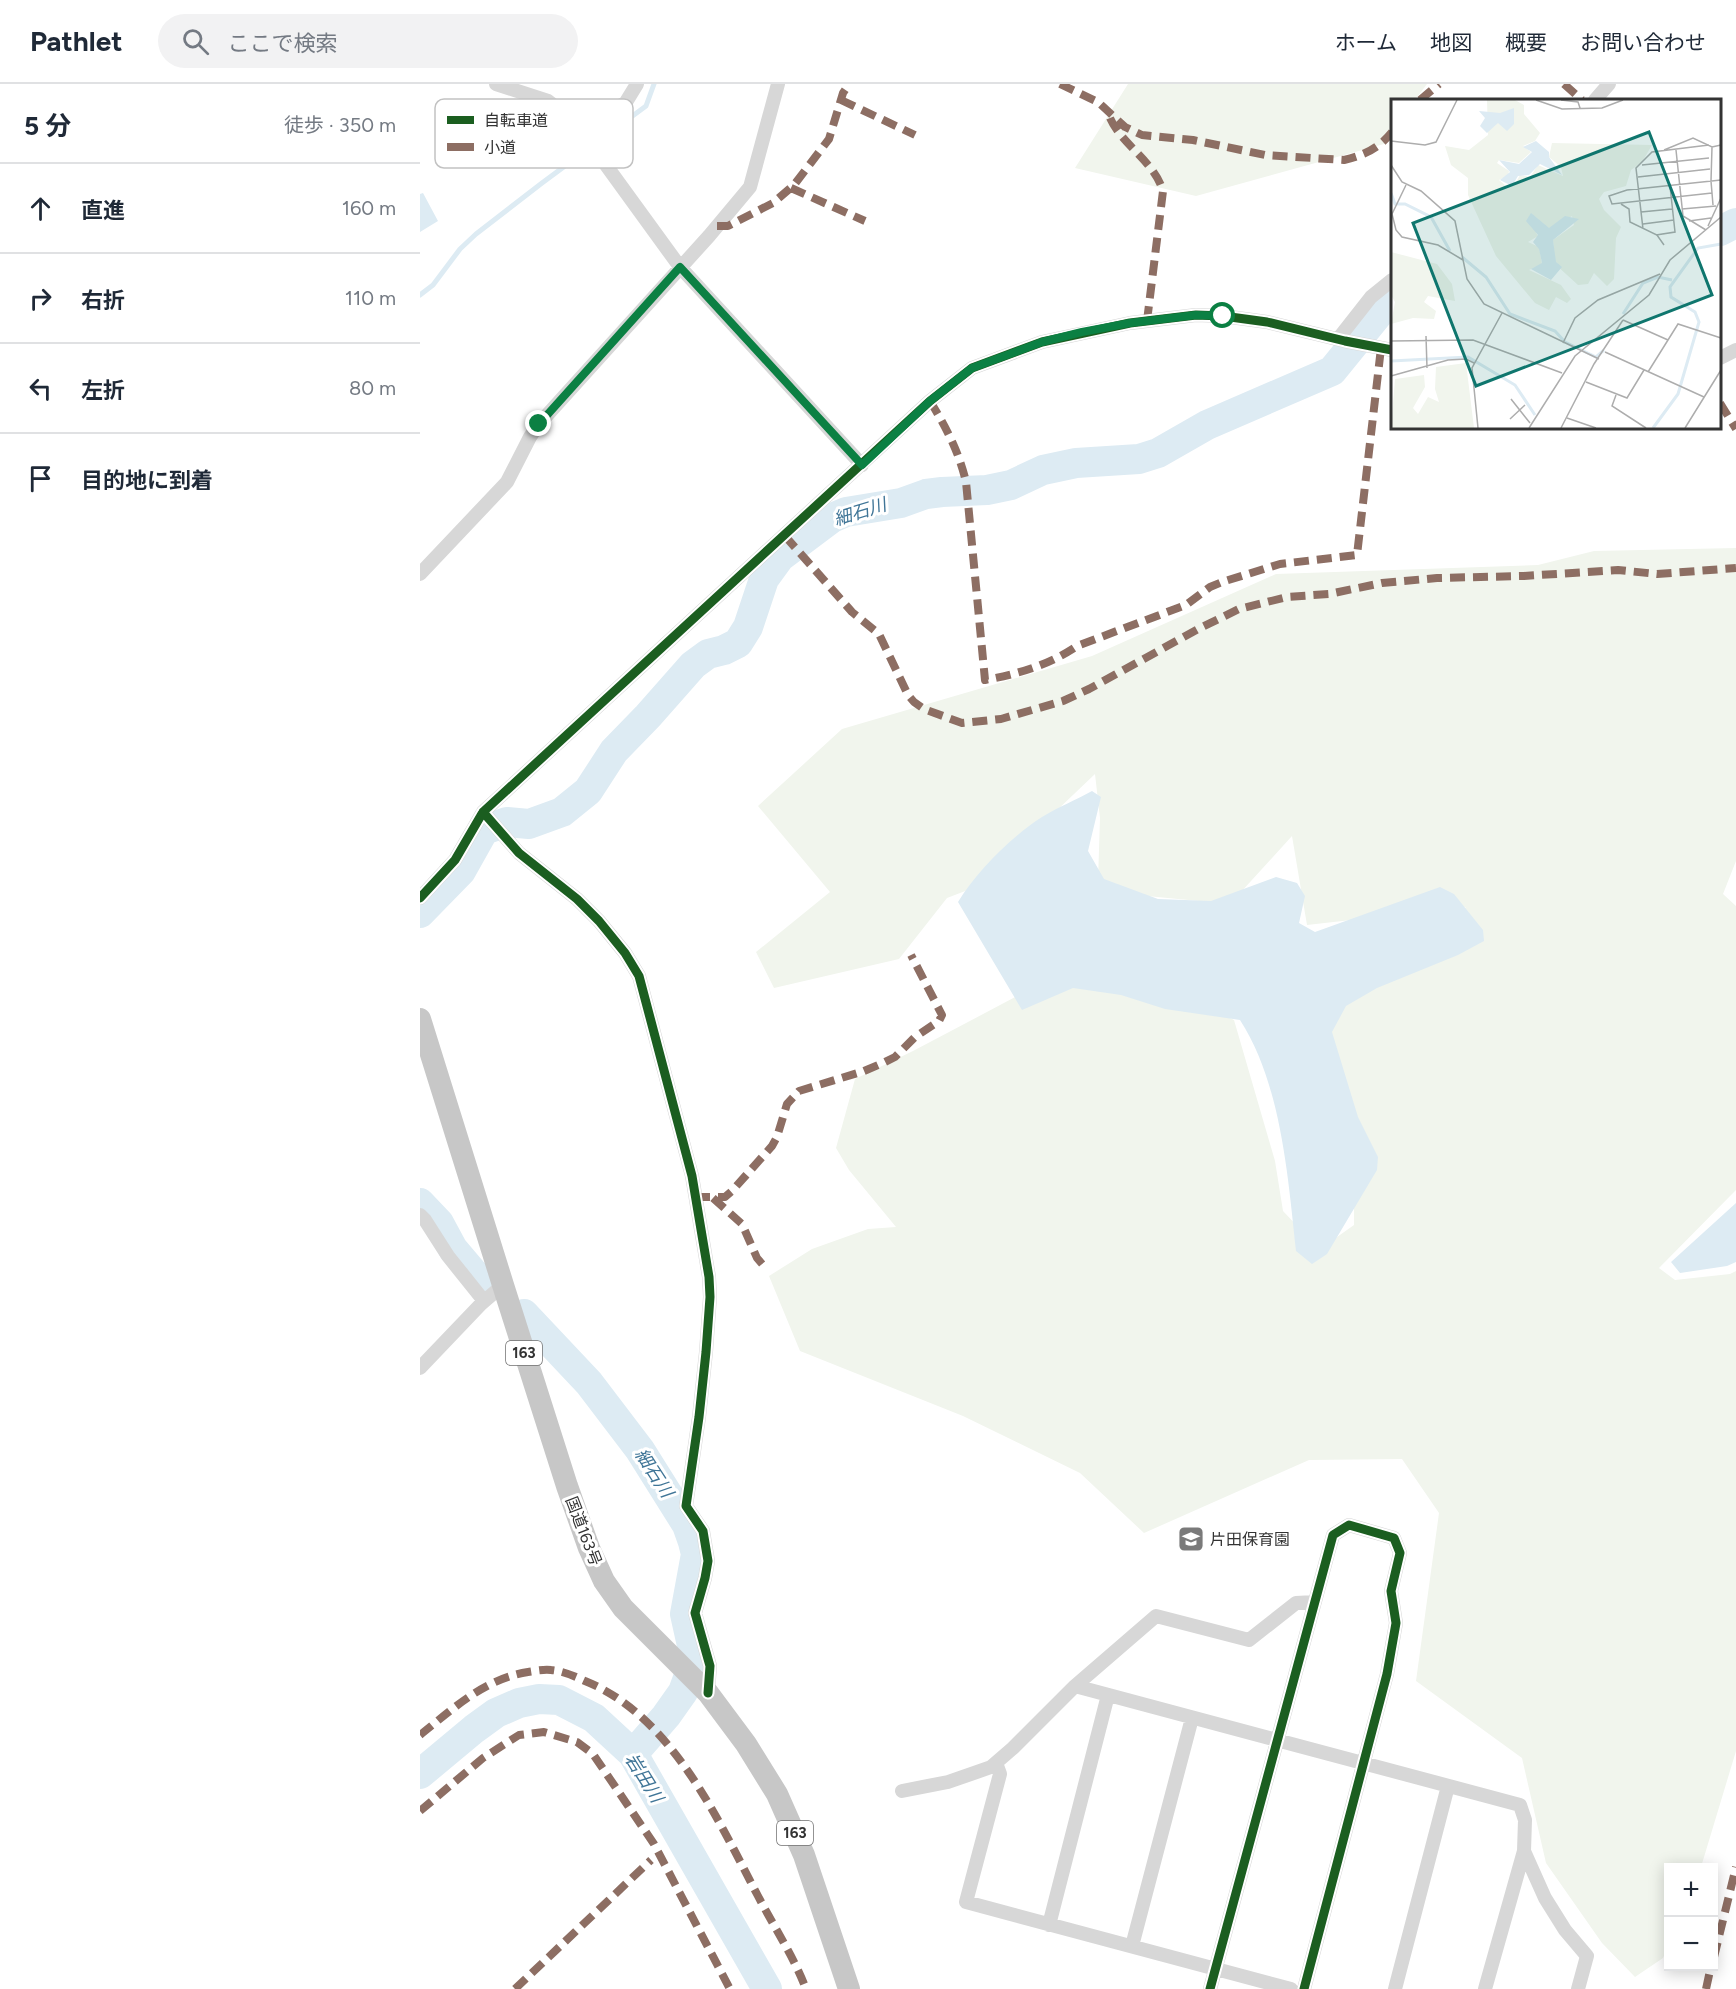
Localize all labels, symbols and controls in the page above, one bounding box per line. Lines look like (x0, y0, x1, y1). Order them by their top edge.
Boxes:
search box (158, 14, 578, 68)
text: Pathlet (30, 24, 122, 58)
icon: search (179, 25, 212, 58)
text: ここで検索 (227, 30, 337, 57)
text: ホーム (1335, 30, 1397, 55)
text: 地図 (1430, 30, 1472, 55)
text: 概要 (1505, 30, 1547, 55)
text: お問い合わせ (1580, 30, 1706, 55)
legend (435, 99, 633, 168)
inset map (1391, 99, 1721, 429)
text: 5 分 (24, 110, 71, 142)
text: 自転車道 (484, 111, 548, 130)
text: 徒歩 · 350 m (284, 113, 396, 137)
text: 小道 (484, 138, 516, 157)
icon: ahead (24, 192, 57, 225)
text: 160 m (342, 196, 396, 220)
text: 直進 (81, 197, 125, 224)
icon: right (24, 282, 57, 315)
text: 110 m (345, 286, 396, 310)
text: 右折 (81, 287, 125, 314)
route start (1209, 302, 1235, 328)
icon: left (24, 372, 57, 405)
text: 80 m (349, 376, 396, 400)
text: 左折 (81, 377, 125, 404)
route end (525, 410, 551, 436)
icon: arrive (24, 462, 57, 495)
text: 目的地に到着 (81, 467, 213, 494)
water label: 細石川 (831, 493, 891, 530)
road number: 163 (506, 1341, 542, 1365)
water label: 細石川 (630, 1444, 679, 1503)
street label: 国道163号 (562, 1494, 605, 1568)
school or university icon: 片田保育園 (1176, 1524, 1206, 1554)
place label: 片田保育園 (1210, 1530, 1290, 1549)
water label: 岩田川 (620, 1749, 669, 1808)
road number: 163 (777, 1821, 813, 1845)
map controls (1664, 1863, 1718, 1971)
button: + (1664, 1863, 1718, 1917)
button: − (1664, 1917, 1718, 1971)

